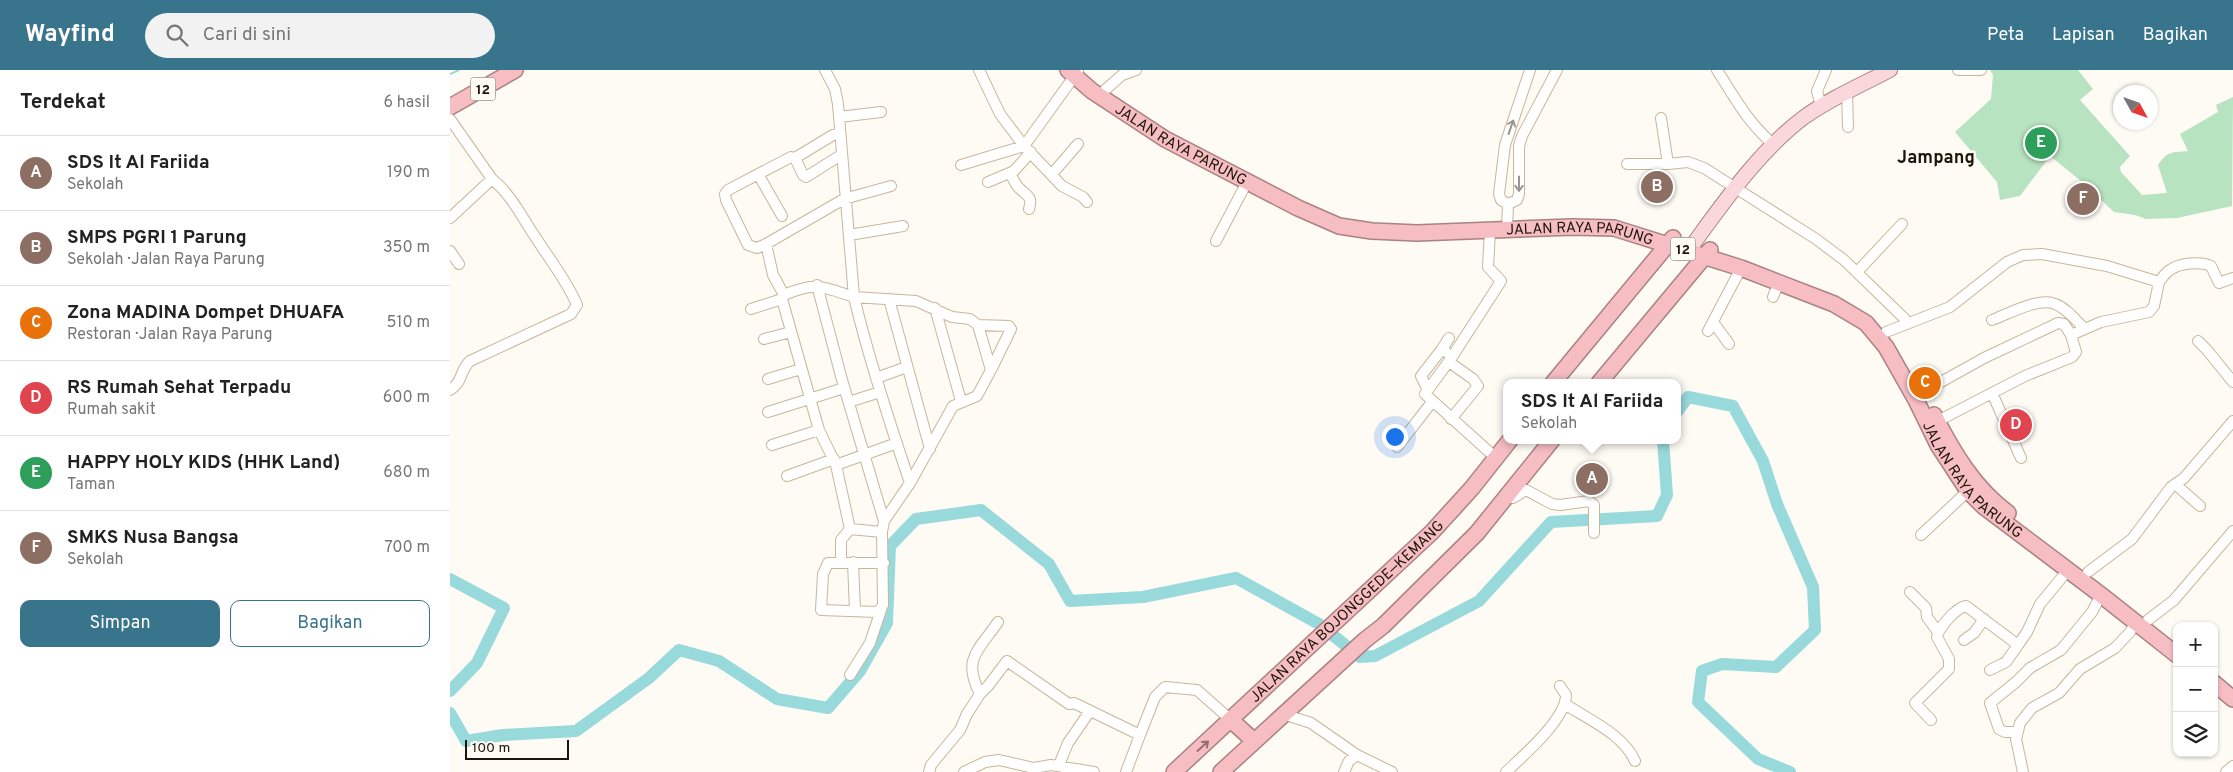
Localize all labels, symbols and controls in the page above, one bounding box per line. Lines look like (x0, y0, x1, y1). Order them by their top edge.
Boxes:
search box (145, 13, 495, 58)
text: Wayfind (25, 20, 115, 50)
icon: search (163, 21, 191, 49)
text: Cari di sini (203, 23, 291, 47)
text: Peta (1987, 24, 2024, 47)
text: Lapisan (2052, 24, 2115, 47)
text: Bagikan (2143, 24, 2208, 47)
road number: 12 (470, 78, 496, 100)
north arrow (2113, 85, 2158, 130)
text: Terdekat (20, 89, 106, 116)
text: 6 hasil (383, 93, 430, 113)
street label: JALAN RAYA PARUNG (1111, 101, 1250, 191)
one-way arrow (1507, 119, 1516, 135)
pin: E (2025, 124, 2057, 162)
district label: Jampang (1897, 147, 1975, 170)
text: SDS It Al Fariida (67, 151, 210, 175)
text: A (30, 163, 42, 183)
text: 190 m (387, 163, 430, 183)
pin: B (1641, 168, 1673, 206)
text: Sekolah (67, 175, 123, 195)
one-way arrow (1514, 176, 1524, 192)
pin: F (2067, 180, 2099, 218)
street label: JALAN RAYA PARUNG (1506, 219, 1656, 251)
text: SMPS PGRI 1 Parung (67, 226, 247, 250)
text: B (30, 238, 42, 258)
text: 350 m (383, 238, 430, 258)
road number: 12 (1670, 238, 1696, 260)
text: Sekolah · Jalan Raya Parung (67, 250, 265, 270)
text: Zona MADINA Dompet DHUAFA (67, 301, 344, 325)
text: C (31, 313, 41, 333)
text: 510 m (387, 313, 430, 333)
text: Restoran · Jalan Raya Parung (67, 325, 273, 345)
pin: C (1909, 364, 1941, 402)
text: RS Rumah Sehat Terpadu (67, 376, 291, 400)
popup (1503, 379, 1681, 444)
text: D (30, 388, 42, 408)
text: 600 m (383, 388, 430, 408)
text: SDS It Al Fariida (1521, 390, 1663, 414)
text: Rumah sakit (67, 400, 156, 420)
pin: D (2000, 406, 2032, 444)
text: Sekolah (1521, 414, 1577, 434)
street label: JALAN RAYA PARUNG (1917, 419, 2026, 543)
your location (1382, 424, 1408, 450)
text: HAPPY HOLY KIDS (HHK Land) (67, 451, 340, 475)
pin: A (1576, 460, 1608, 498)
text: E (31, 463, 41, 483)
text: 680 m (383, 463, 430, 483)
text: Taman (67, 475, 115, 495)
street label: JALAN RAYA BOJONGGEDE—KEMANG (1247, 517, 1449, 707)
text: SMKS Nusa Bangsa (67, 526, 239, 550)
text: F (31, 538, 41, 558)
text: 700 m (384, 538, 430, 558)
text: Sekolah (67, 550, 123, 570)
button: Simpan (20, 600, 220, 647)
button: Bagikan (230, 600, 430, 647)
map controls (2173, 622, 2218, 757)
button: + (2173, 622, 2218, 667)
button: − (2173, 667, 2218, 712)
button: layers (2173, 712, 2218, 757)
scale bar (465, 737, 569, 760)
text: 100 m (472, 740, 510, 757)
one-way arrow (1196, 740, 1209, 752)

